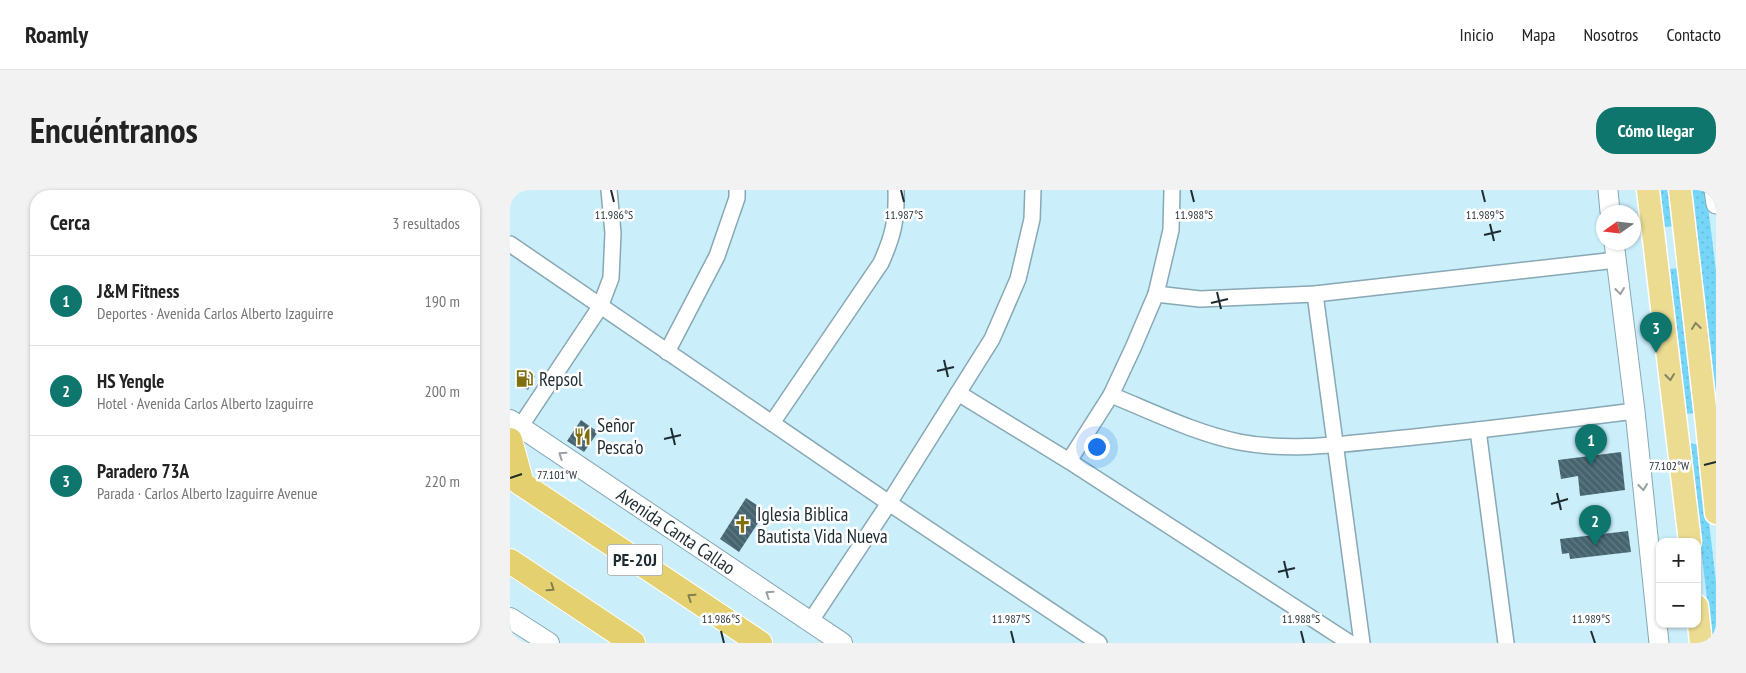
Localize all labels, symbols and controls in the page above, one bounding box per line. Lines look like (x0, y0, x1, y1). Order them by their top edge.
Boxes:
text: Roamly (25, 19, 88, 50)
text: Inicio (1460, 23, 1494, 46)
text: Mapa (1522, 23, 1555, 46)
text: Nosotros (1583, 23, 1638, 46)
text: Contacto (1666, 23, 1721, 46)
text: Encuéntranos (30, 107, 198, 153)
button: Cómo llegar (1596, 107, 1716, 154)
north arrow (1596, 205, 1641, 250)
text: 11.986°S (595, 207, 633, 222)
text: 11.987°S (885, 207, 923, 222)
text: 11.988°S (1175, 207, 1213, 222)
text: 11.989°S (1466, 207, 1504, 222)
text: Cerca (50, 209, 90, 236)
text: 3 resultados (392, 213, 460, 233)
text: J&M Fitness (97, 279, 179, 303)
one-way arrow (1614, 287, 1625, 295)
text: 1 (62, 291, 70, 311)
text: 190 m (425, 291, 460, 311)
text: Deportes · Avenida Carlos Alberto Izaguirre (97, 303, 334, 323)
pin: 3 (1640, 312, 1672, 353)
one-way arrow (1691, 321, 1702, 329)
place label: Repsol (539, 367, 583, 391)
text: HS Yengle (97, 369, 164, 393)
fuel station icon: Repsol (515, 369, 535, 389)
one-way arrow (1664, 374, 1675, 382)
text: 2 (62, 381, 70, 401)
text: 200 m (425, 381, 460, 401)
text: Hotel · Avenida Carlos Alberto Izaguirre (97, 393, 314, 413)
place label: Señor Pesca'o (597, 413, 644, 459)
pin: 1 (1575, 424, 1607, 465)
restaurant icon: Señor Pesca'o (573, 426, 593, 446)
your location (1084, 434, 1110, 460)
one-way arrow (558, 451, 567, 461)
text: 77.102°W (1649, 458, 1689, 473)
text: Paradero 73A (97, 459, 189, 483)
text: 77.101°W (537, 467, 577, 482)
text: 3 (62, 471, 70, 491)
text: 220 m (425, 471, 460, 491)
street label: Avenida Canta Callao (612, 482, 740, 580)
text: Parada · Carlos Alberto Izaguirre Avenue (97, 483, 318, 503)
one-way arrow (1637, 483, 1648, 491)
place label: Iglesia Biblica Bautista Vida Nueva (757, 502, 888, 548)
pin: 2 (1579, 505, 1611, 546)
church icon: Iglesia Biblica Bautista Vida Nueva (733, 515, 753, 535)
map controls (1656, 538, 1701, 628)
button: + (1656, 538, 1701, 583)
road number: PE-20J (608, 544, 662, 576)
one-way arrow (545, 582, 554, 591)
button: − (1656, 583, 1701, 628)
one-way arrow (765, 591, 775, 600)
one-way arrow (687, 594, 696, 603)
text: 11.986°S (702, 611, 740, 626)
text: 11.987°S (992, 611, 1030, 626)
text: 11.988°S (1282, 611, 1320, 626)
text: 11.989°S (1572, 611, 1610, 626)

